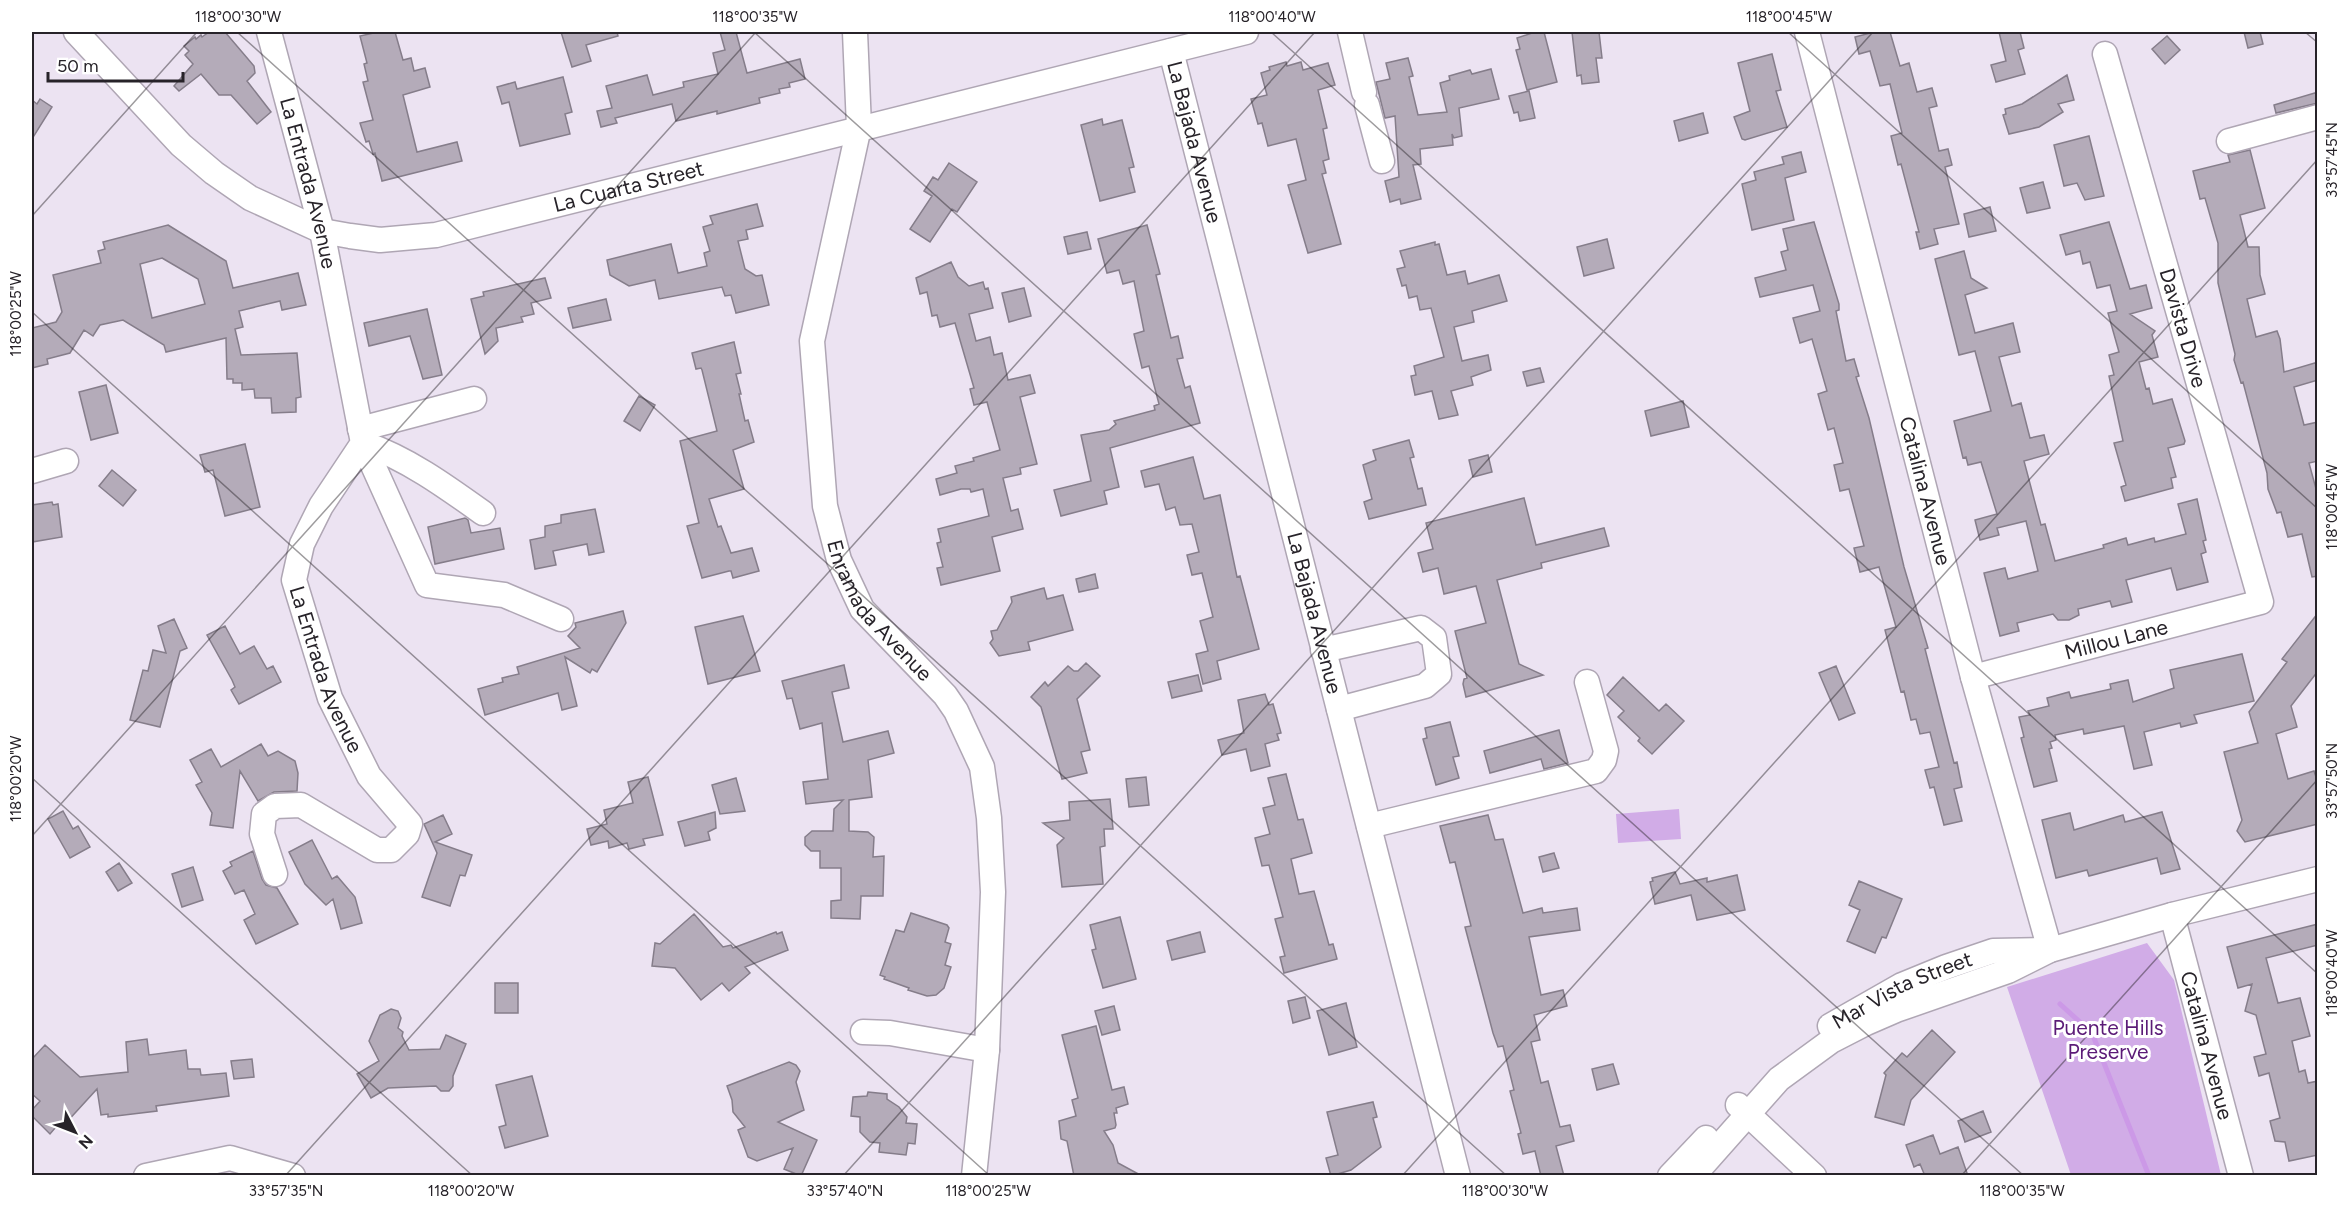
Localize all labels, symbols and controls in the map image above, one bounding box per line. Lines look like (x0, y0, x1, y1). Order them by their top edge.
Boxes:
text: 118°00'30"W (195, 8, 282, 26)
text: 118°00'35"W (712, 8, 798, 26)
text: 118°00'40"W (1228, 8, 1316, 26)
text: 118°00'45"W (1746, 8, 1833, 26)
scale bar (48, 45, 183, 83)
text: 50 m (57, 55, 99, 77)
street label: La Bajada Avenue (1162, 58, 1227, 225)
street label: La Entrada Avenue (275, 94, 342, 271)
text: 33°57'45"N (2323, 122, 2341, 198)
street label: La Cuarta Street (551, 155, 706, 217)
street label: Davista Drive (2155, 265, 2212, 390)
text: 118°00'25"W (7, 271, 25, 357)
street label: Catalina Avenue (1894, 414, 1957, 568)
text: 118°00'45"W (2323, 463, 2341, 550)
street label: La Bajada Avenue (1282, 529, 1347, 696)
street label: Enramada Avenue (822, 537, 938, 686)
street label: La Entrada Avenue (285, 583, 368, 757)
street label: Millou Lane (2062, 614, 2170, 665)
text: 118°00'20"W (7, 735, 25, 822)
text: 33°57'50"N (2323, 743, 2341, 819)
text: 118°00'40"W (2323, 929, 2341, 1017)
street label: Mar Vista Street (1828, 946, 1975, 1034)
street label: Catalina Avenue (2175, 968, 2239, 1122)
park label: Puente Hills Preserve (2052, 1015, 2164, 1064)
north arrow (45, 1102, 105, 1162)
text: N (75, 1131, 97, 1153)
text: 33°57'35"N (249, 1182, 323, 1200)
text: 118°00'20"W (428, 1182, 515, 1200)
text: 33°57'40"N (807, 1182, 883, 1200)
text: 118°00'25"W (945, 1182, 1031, 1200)
text: 118°00'30"W (1462, 1182, 1549, 1200)
text: 118°00'35"W (1979, 1182, 2065, 1200)

